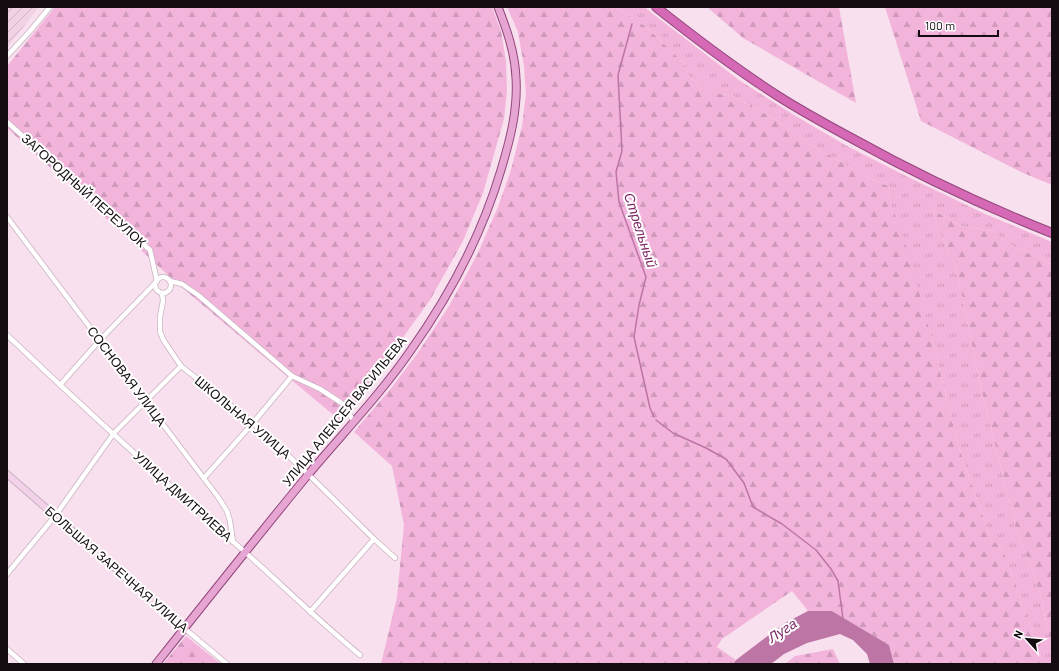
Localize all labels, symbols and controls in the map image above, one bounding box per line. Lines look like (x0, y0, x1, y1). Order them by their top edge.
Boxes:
scale bar (919, 12, 998, 38)
text: 100 m (925, 18, 955, 32)
street label: ЗАГОРОДНЫЙ ПЕРЕУЛОК (18, 130, 150, 250)
water label: Стрельный (621, 190, 661, 270)
street label: СОСНОВАЯ УЛИЦА (84, 323, 170, 429)
street label: УЛИЦА АЛЕКСЕЯ ВАСИЛЬЕВА (279, 333, 410, 489)
street label: ШКОЛЬНАЯ УЛИЦА (192, 372, 295, 462)
street label: УЛИЦА ДМИТРИЕВА (130, 448, 236, 545)
street label: БОЛЬШАЯ ЗАРЕЧНАЯ УЛИЦА (42, 502, 192, 636)
water label: Луга (763, 614, 800, 646)
north arrow (1007, 619, 1047, 659)
text: N (1010, 628, 1025, 640)

